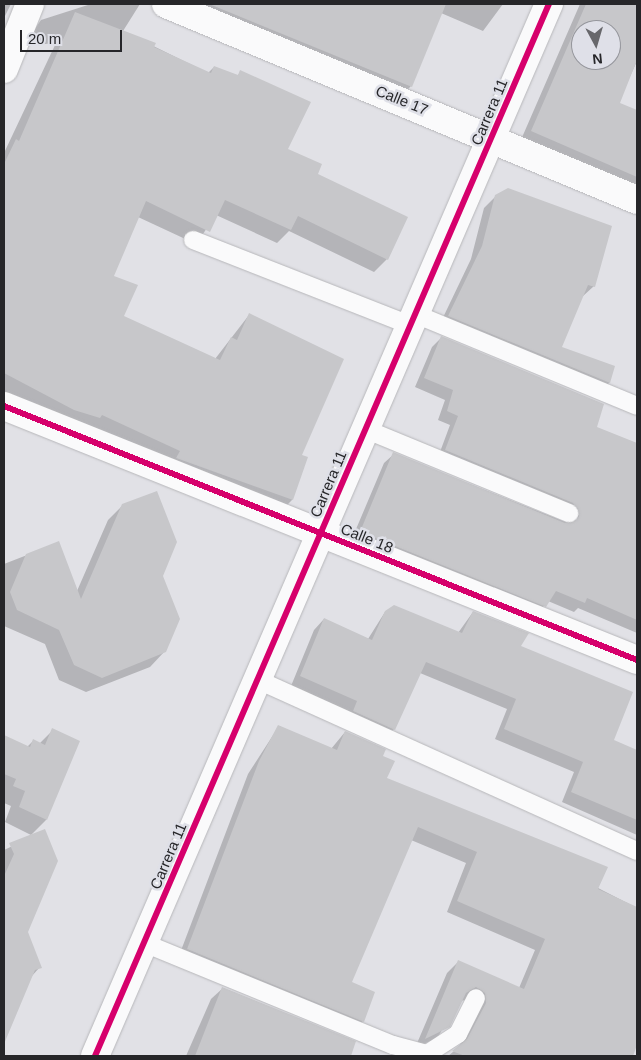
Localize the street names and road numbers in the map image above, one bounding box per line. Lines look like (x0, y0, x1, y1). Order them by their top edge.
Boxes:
street label: Carrera 11 (467, 76, 511, 148)
street label: Calle 17 (373, 81, 431, 119)
street label: Carrera 11 (306, 448, 350, 520)
street label: Calle 18 (338, 519, 396, 557)
street label: Carrera 11 (146, 820, 190, 892)

